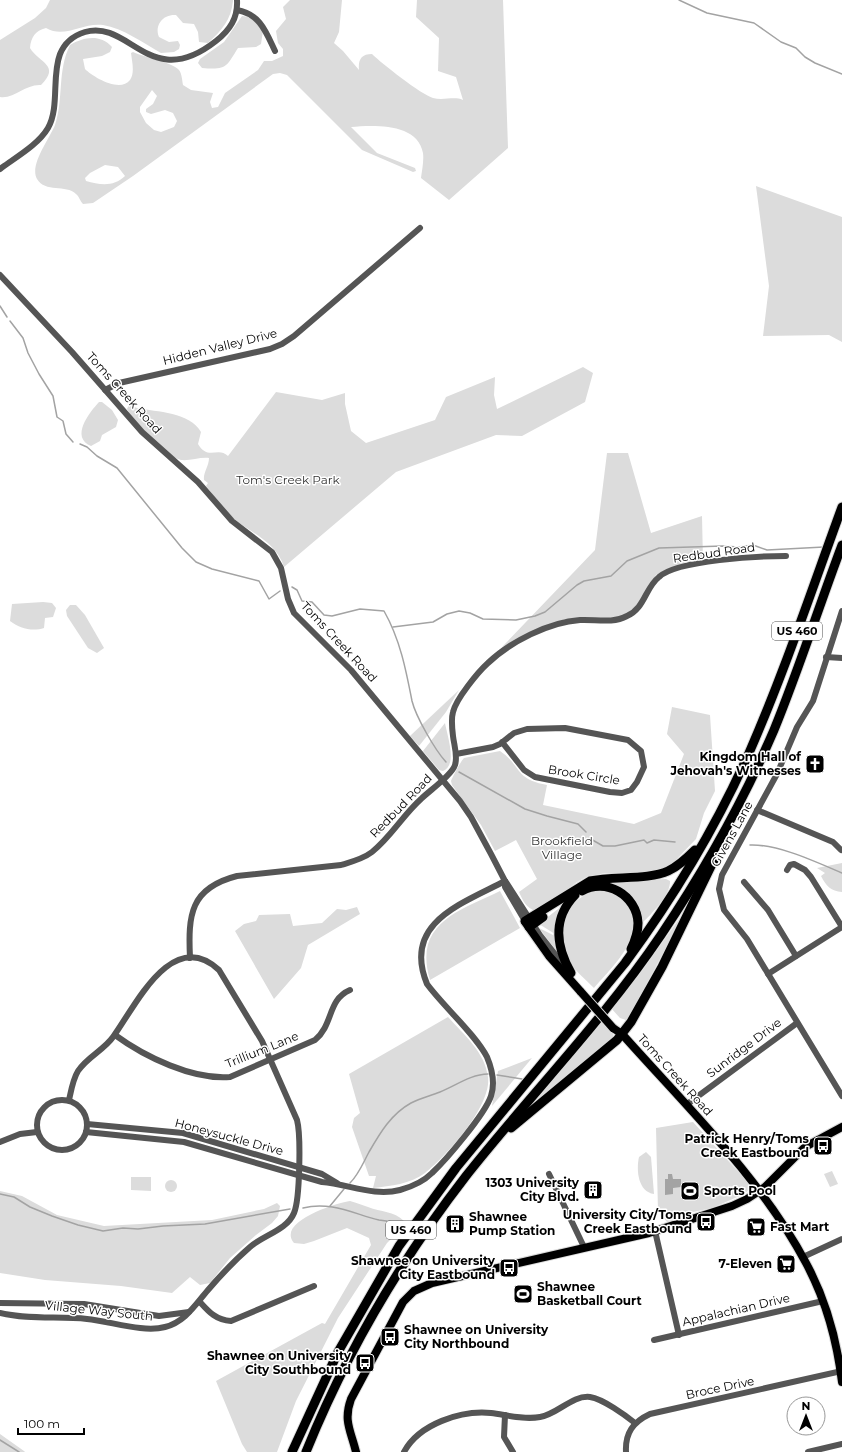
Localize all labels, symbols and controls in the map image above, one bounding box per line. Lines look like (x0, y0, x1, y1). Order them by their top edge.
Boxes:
street label: Hidden Valley Drive (161, 325, 279, 368)
street label: Toms Creek Road (84, 349, 165, 437)
park label: Tom's Creek Park (236, 472, 340, 487)
street label: Redbud Road (672, 539, 756, 566)
street label: Toms Creek Road (298, 598, 381, 685)
road number: US 460 (772, 622, 822, 640)
place label: Kingdom Hall of Jehovah's Witnesses (669, 749, 802, 778)
church icon: Kingdom Hall of Jehovah's Witnesses (804, 753, 826, 775)
street label: Brook Circle (547, 761, 621, 788)
street label: Redbud Road (366, 771, 435, 841)
street label: Givens Lane (707, 798, 756, 869)
park label: Brookfield Village (531, 833, 593, 862)
street label: Sunridge Drive (703, 1015, 784, 1081)
street label: Trillium Lane (223, 1028, 301, 1071)
street label: Toms Creek Road (635, 1031, 716, 1119)
street label: Honeysuckle Drive (173, 1115, 285, 1158)
place label: Patrick Henry/Toms Creek Eastbound (685, 1131, 810, 1160)
bus stop icon: Patrick Henry/Toms Creek Eastbound (812, 1135, 834, 1157)
place label: 1303 University City Blvd. (485, 1175, 580, 1204)
building icon: 1303 University City Blvd. (582, 1179, 604, 1201)
sports icon: Sports Pool (679, 1180, 701, 1202)
place label: Sports Pool (704, 1183, 776, 1198)
place label: University City/Toms Creek Eastbound (563, 1207, 693, 1236)
place label: Shawnee Pump Station (469, 1209, 555, 1238)
bus stop icon: University City/Toms Creek Eastbound (695, 1211, 717, 1233)
building icon: Shawnee Pump Station (444, 1213, 466, 1235)
supermarket icon: Fast Mart (745, 1216, 767, 1238)
place label: Fast Mart (770, 1219, 830, 1234)
road number: US 460 (386, 1221, 436, 1239)
place label: Shawnee on University City Eastbound (351, 1253, 496, 1282)
supermarket icon: 7-Eleven (775, 1253, 797, 1275)
place label: 7-Eleven (719, 1256, 772, 1271)
bus stop icon: Shawnee on University City Eastbound (498, 1257, 520, 1279)
place label: Shawnee Basketball Court (537, 1279, 642, 1308)
sports icon: Shawnee Basketball Court (512, 1283, 534, 1305)
street label: Appalachian Drive (681, 1290, 791, 1329)
street label: Village Way South (44, 1297, 154, 1324)
place label: Shawnee on University City Northbound (404, 1322, 549, 1351)
bus stop icon: Shawnee on University City Northbound (379, 1326, 401, 1348)
place label: Shawnee on University City Southbound (207, 1348, 352, 1377)
bus stop icon: Shawnee on University City Southbound (354, 1352, 376, 1374)
street label: Broce Drive (684, 1373, 756, 1402)
north arrow (786, 1396, 826, 1436)
text: N (802, 1399, 810, 1413)
scale bar (18, 1410, 84, 1436)
text: 100 m (24, 1416, 60, 1431)

